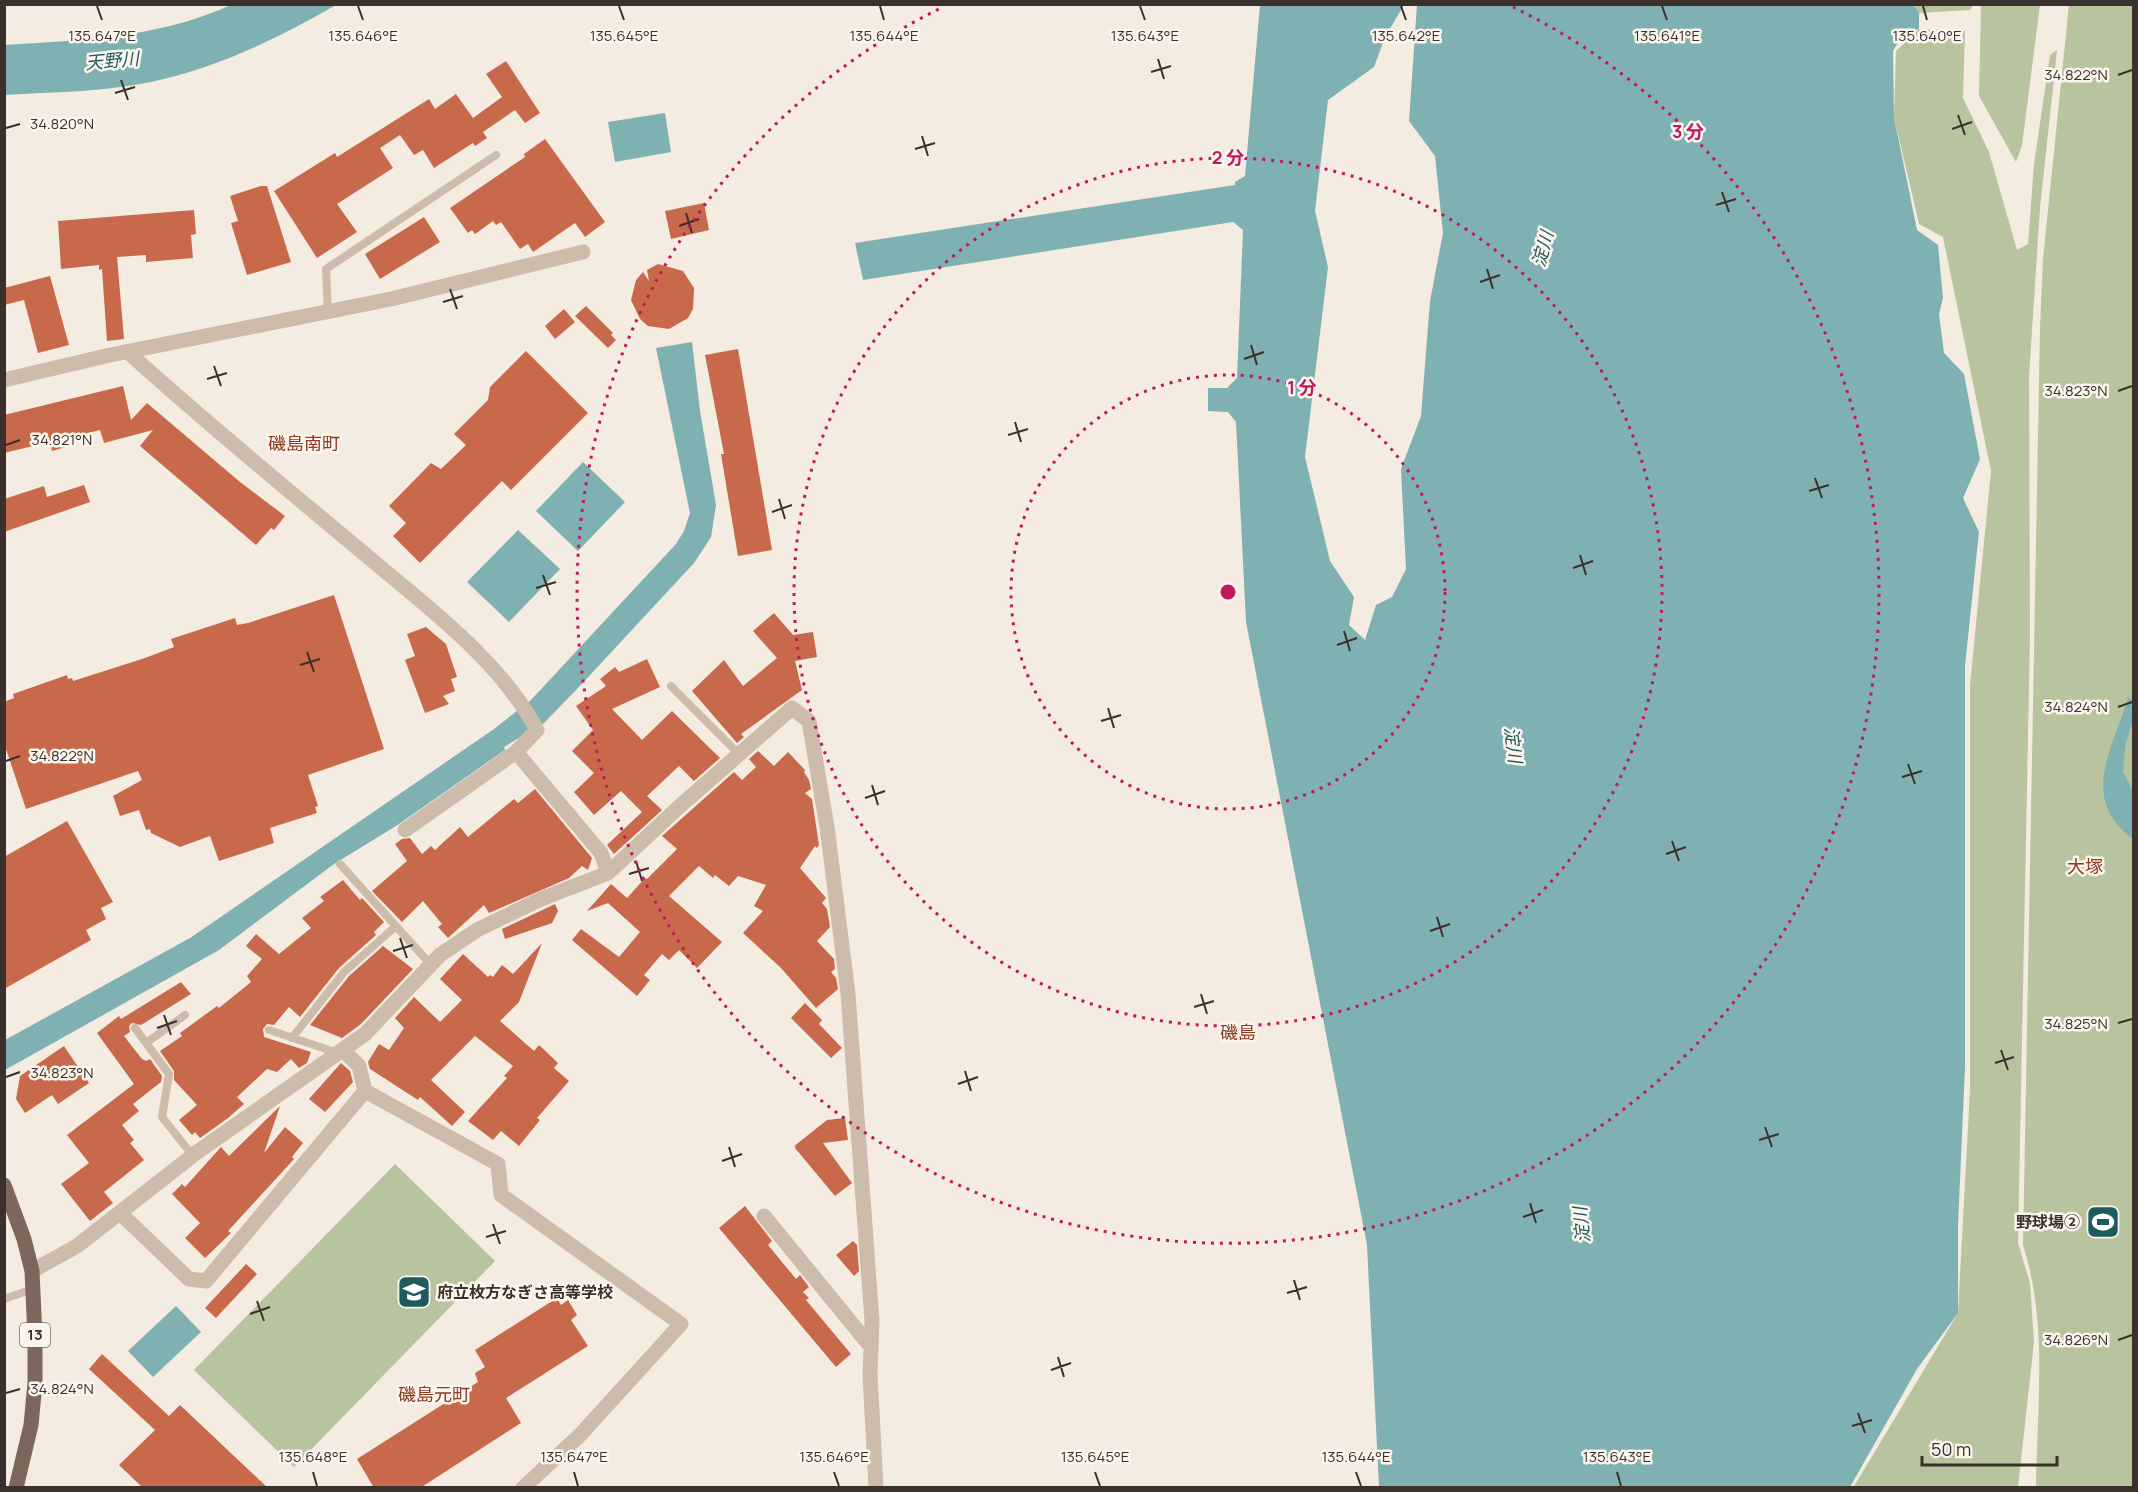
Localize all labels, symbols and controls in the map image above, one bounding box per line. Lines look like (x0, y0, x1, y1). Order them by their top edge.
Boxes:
text: 135.647°E (68, 25, 136, 46)
text: 135.646°E (328, 25, 398, 46)
text: 135.645°E (590, 25, 658, 46)
text: 135.644°E (849, 25, 919, 46)
text: 135.643°E (1111, 25, 1179, 46)
text: 135.642°E (1372, 25, 1440, 46)
text: 135.641°E (1634, 25, 1700, 46)
text: 135.640°E (1892, 25, 1962, 46)
water label: 天野川 (84, 46, 142, 74)
text: 34.822°N (2044, 64, 2108, 85)
text: 34.820°N (30, 113, 94, 134)
text: 3 分 (1672, 119, 1704, 143)
text: 2 分 (1212, 145, 1244, 169)
water label: 淀川 (1526, 226, 1559, 269)
text: 1 分 (1287, 375, 1317, 399)
text: 34.823°N (2044, 380, 2108, 401)
text: 34.821°N (32, 429, 92, 450)
district label: 磯島南町 (268, 431, 340, 455)
centre of rings (1218, 582, 1238, 602)
text: 34.824°N (2044, 696, 2108, 717)
water label: 淀川 (1500, 726, 1528, 766)
text: 34.822°N (30, 745, 94, 766)
district label: 大塚 (2067, 854, 2103, 878)
text: 34.825°N (2044, 1013, 2108, 1034)
district label: 磯島 (1220, 1020, 1256, 1044)
text: 34.823°N (30, 1062, 94, 1083)
water label: 淀川 (1567, 1204, 1595, 1244)
sports icon: 野球場② (2085, 1204, 2121, 1240)
place label: 野球場② (2016, 1211, 2080, 1233)
school or university icon: 府立枚方なぎさ高等学校 (396, 1274, 432, 1310)
place label: 府立枚方なぎさ高等学校 (437, 1281, 613, 1303)
road number: 13 (20, 1323, 50, 1347)
text: 34.826°N (2044, 1329, 2108, 1350)
text: 34.824°N (30, 1378, 94, 1399)
district label: 磯島元町 (398, 1382, 470, 1406)
scale bar (1922, 1429, 2057, 1467)
text: 50 m (1931, 1437, 1971, 1461)
text: 135.648°E (279, 1446, 347, 1467)
text: 135.647°E (540, 1446, 608, 1467)
text: 135.646°E (799, 1446, 869, 1467)
text: 135.645°E (1061, 1446, 1129, 1467)
text: 135.644°E (1321, 1446, 1391, 1467)
text: 135.643°E (1583, 1446, 1651, 1467)

